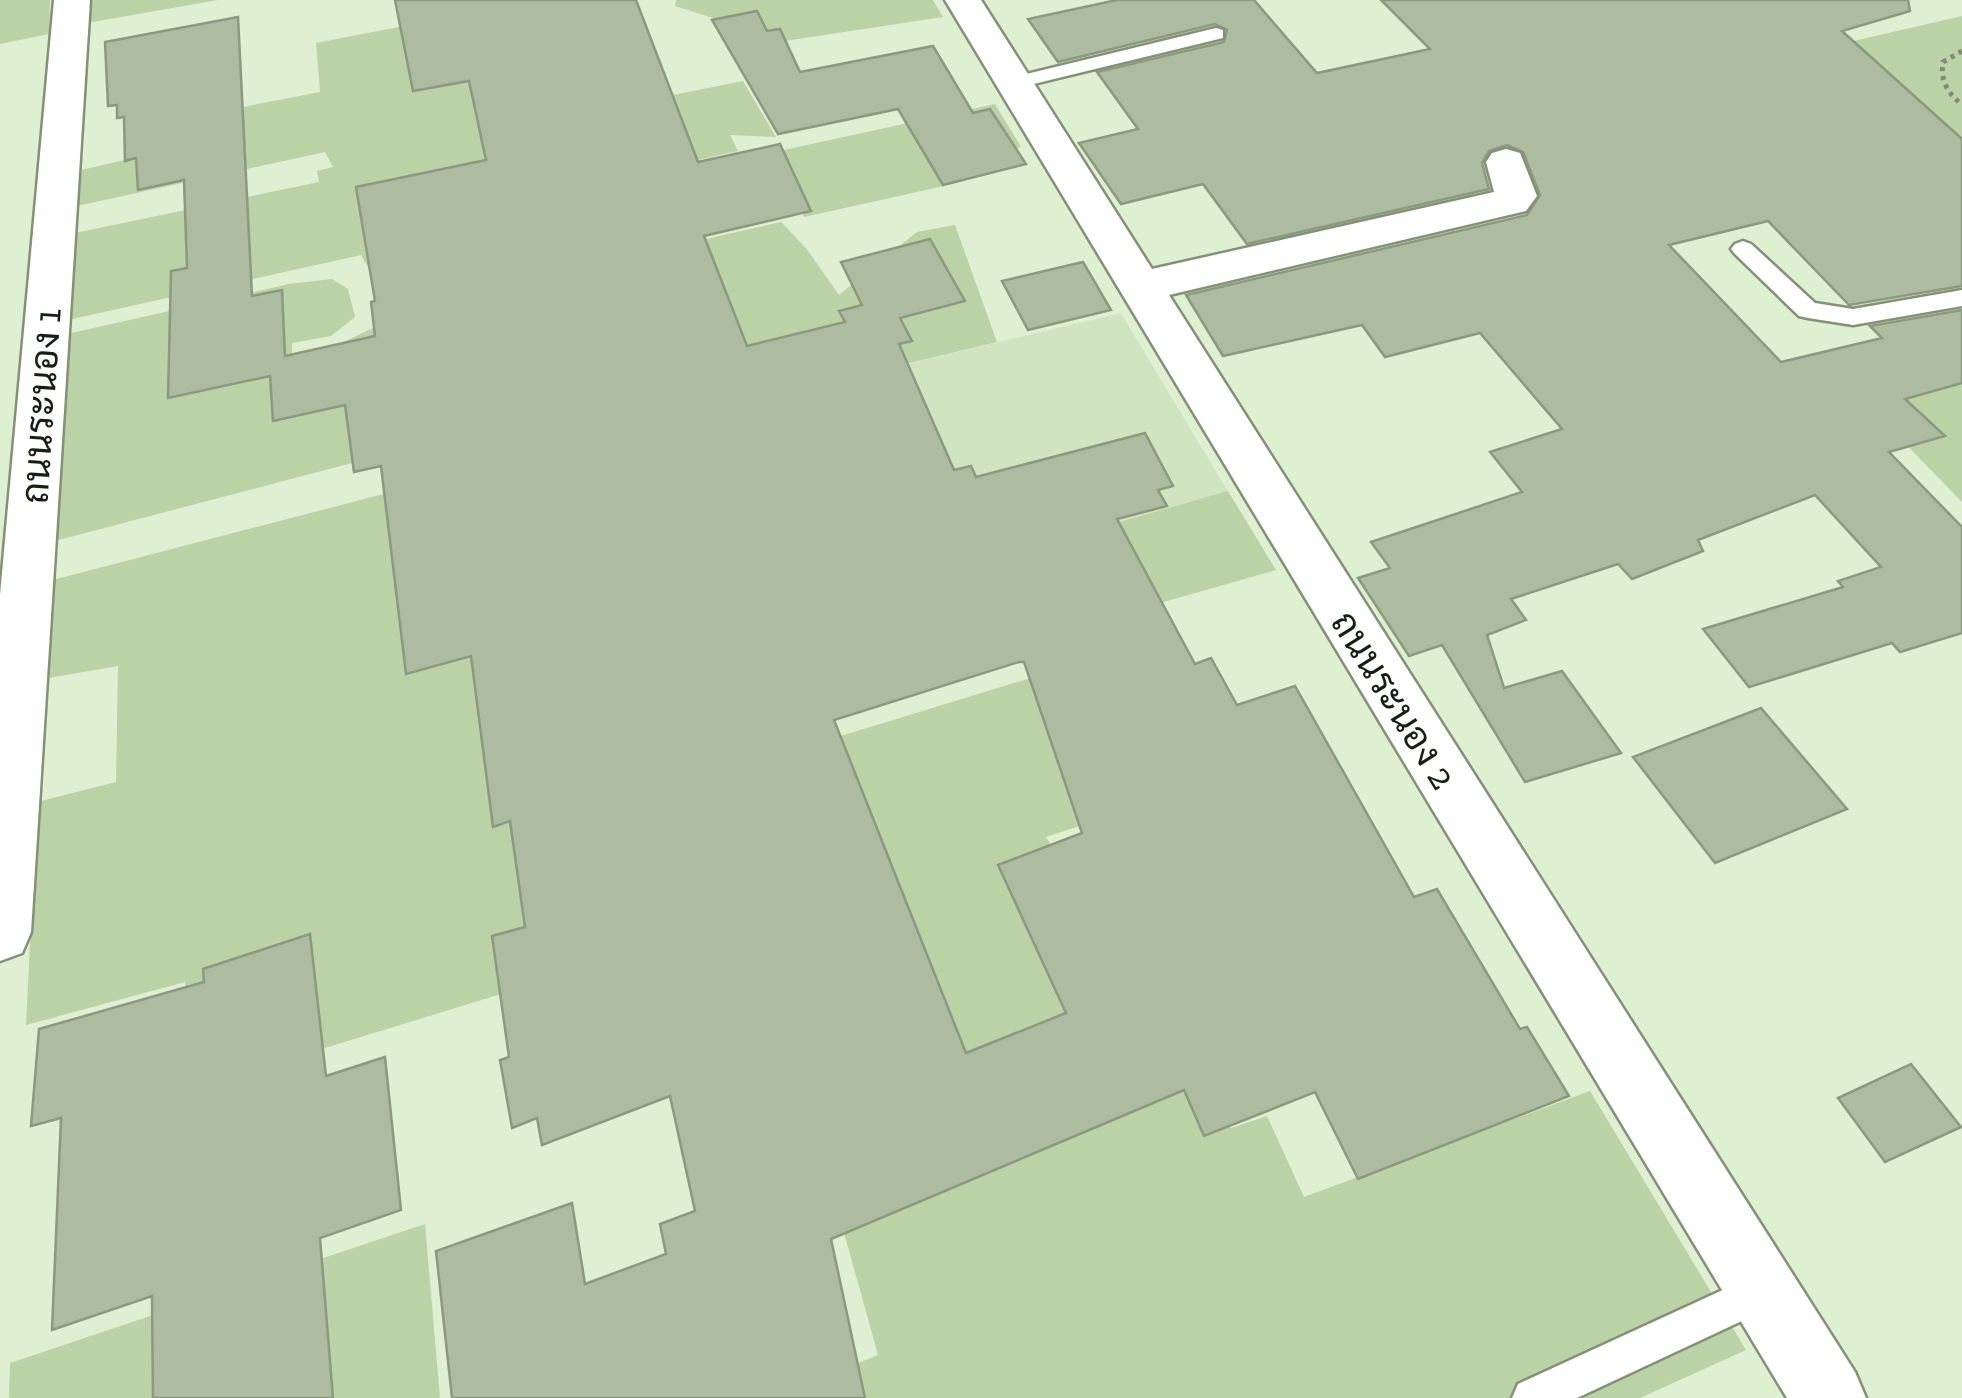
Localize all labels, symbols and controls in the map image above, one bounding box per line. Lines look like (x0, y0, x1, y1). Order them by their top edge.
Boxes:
street label: ถนนระนอง 1 (11, 307, 71, 505)
street label: ถนนระนอง 2 (1321, 603, 1467, 797)

